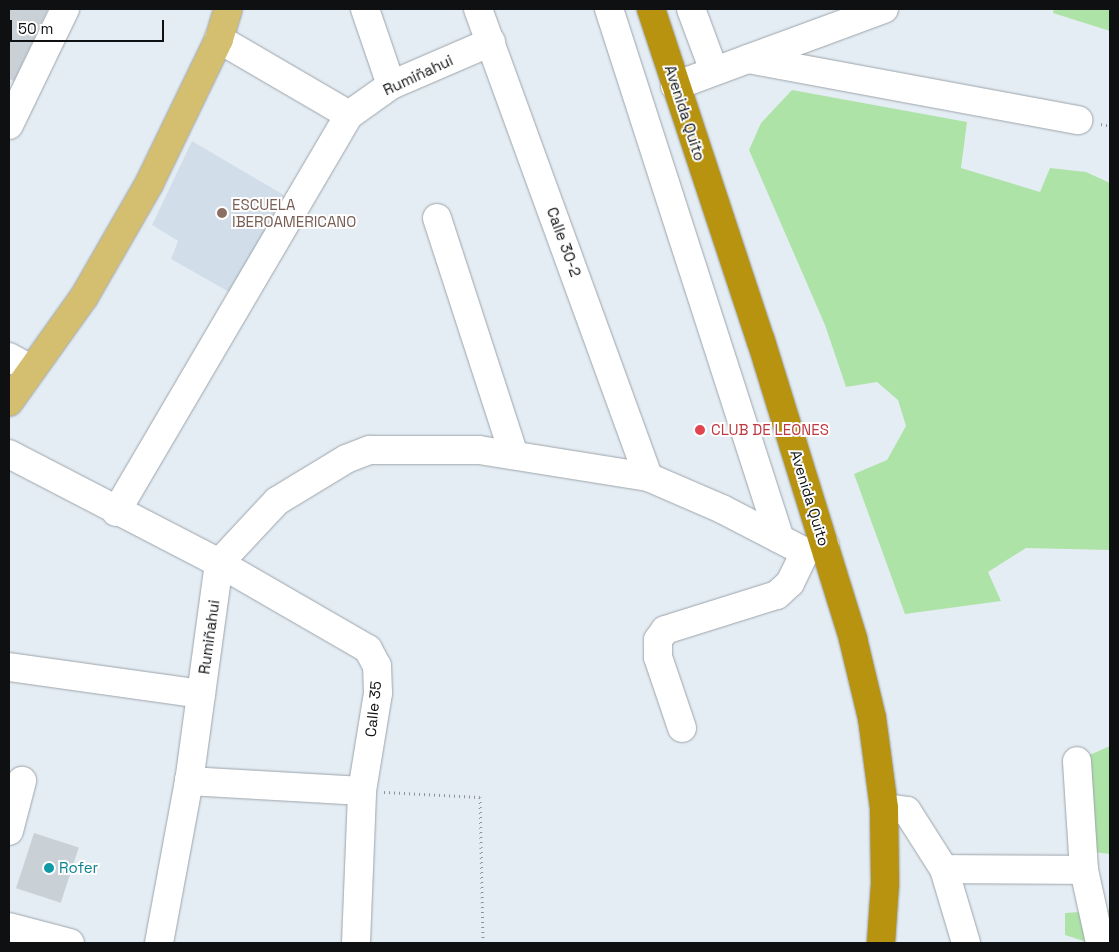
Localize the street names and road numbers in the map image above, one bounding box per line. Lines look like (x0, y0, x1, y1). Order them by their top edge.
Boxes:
street label: Rumiñahui (380, 51, 456, 99)
street label: Avenida Quito (661, 63, 709, 163)
street label: Calle 30-2 (543, 205, 585, 279)
street label: Avenida Quito (787, 448, 833, 548)
street label: Rumiñahui (195, 599, 223, 675)
street label: Calle 35 (361, 680, 385, 738)

